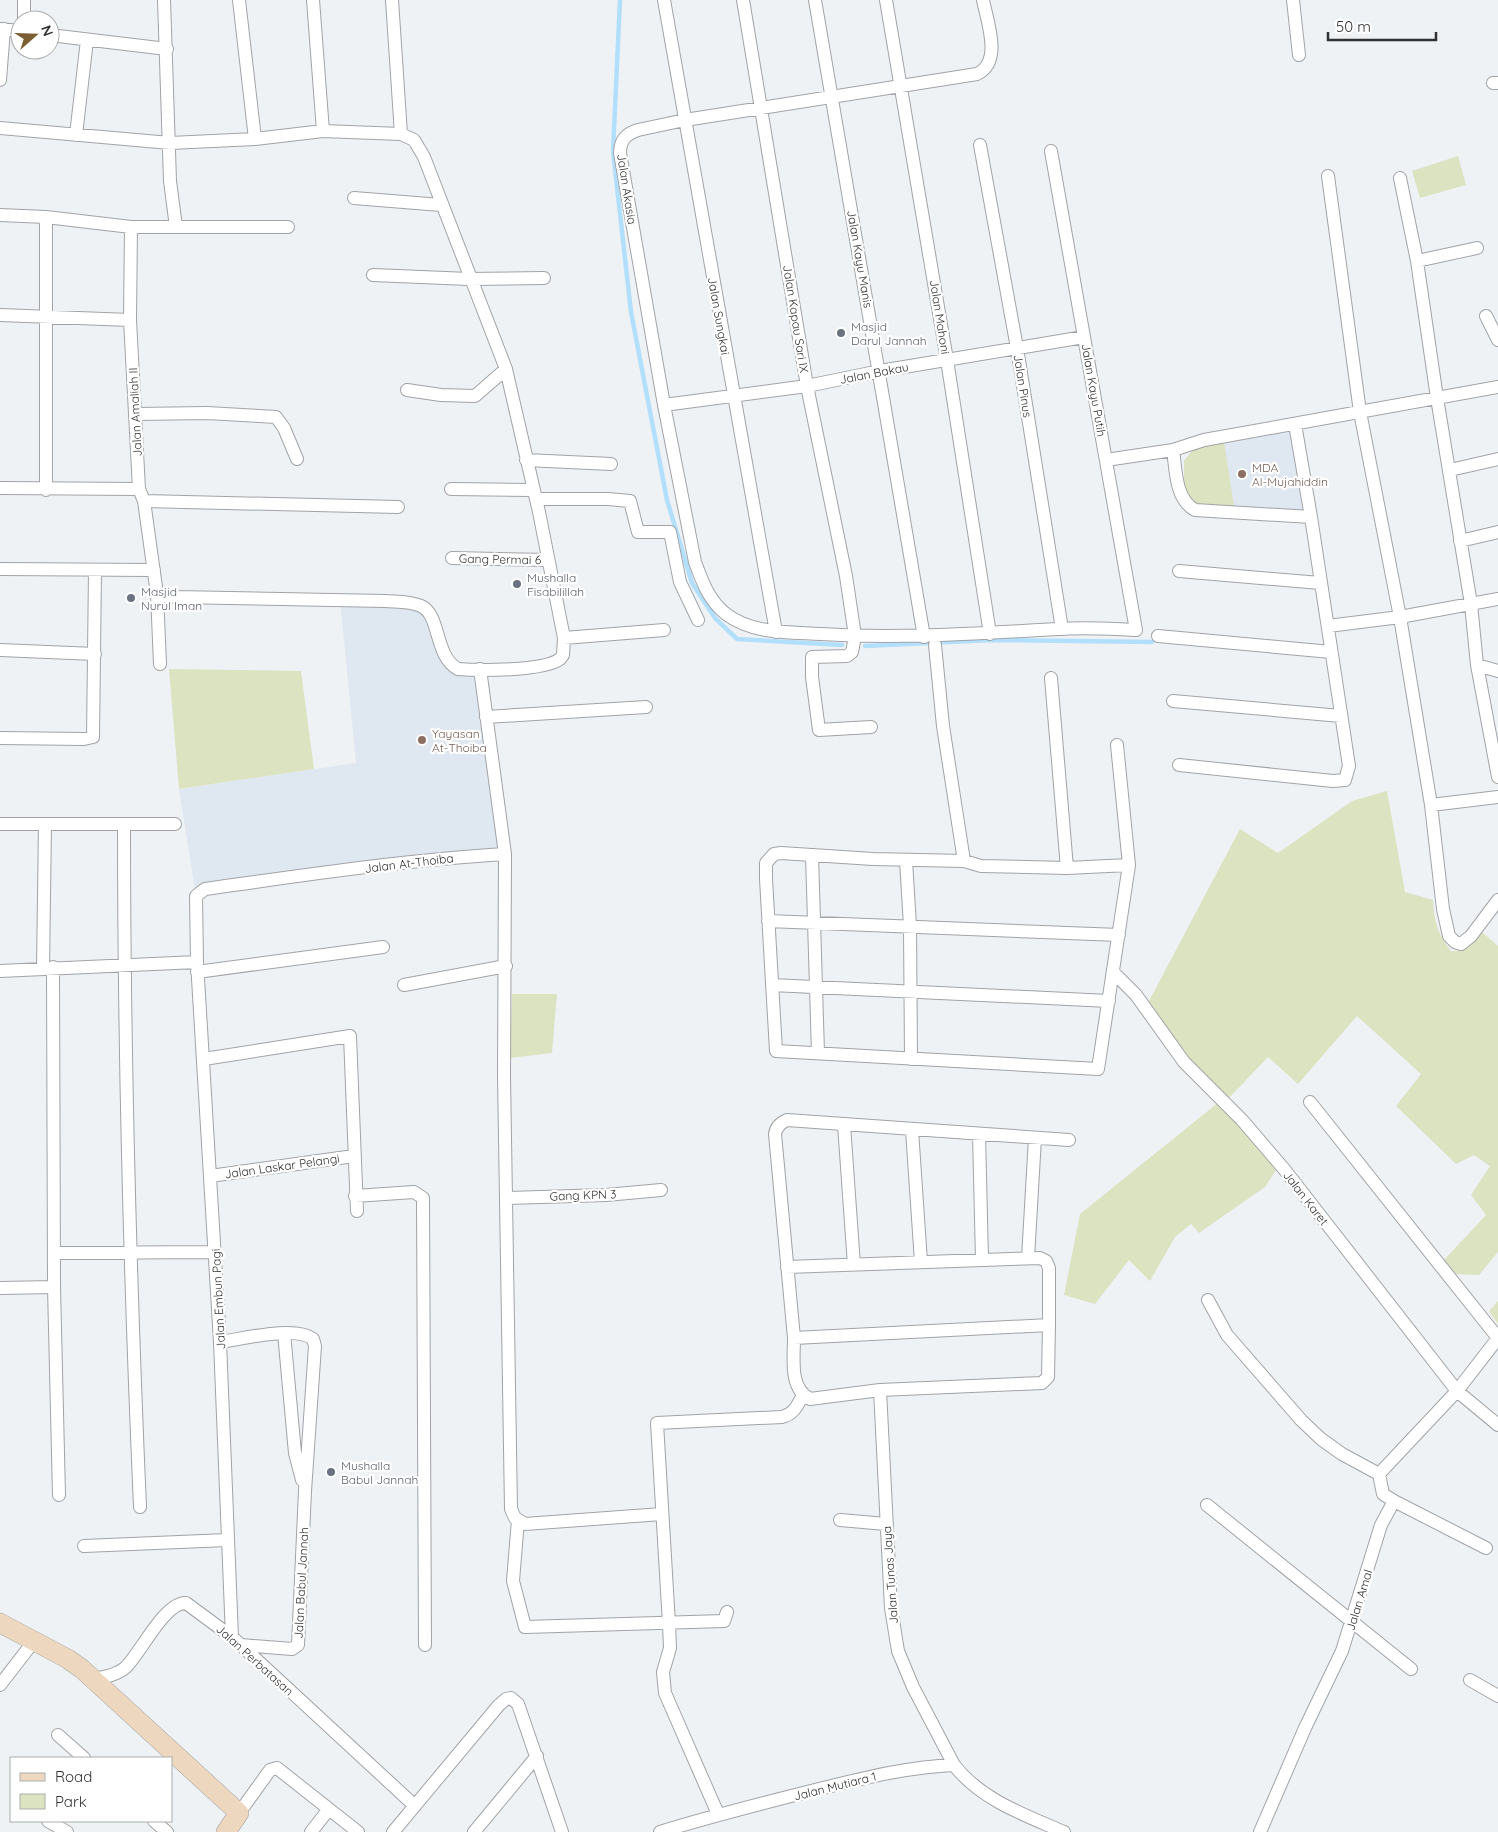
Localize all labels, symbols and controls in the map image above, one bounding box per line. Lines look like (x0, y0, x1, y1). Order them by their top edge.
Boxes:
north arrow (10, 10, 60, 60)
scale bar (1328, 10, 1436, 42)
text: 50 m (1336, 17, 1371, 36)
text: N (37, 23, 57, 38)
street label: Jalan Akasia (614, 153, 640, 225)
street label: Jalan Kayu Manis (844, 209, 876, 309)
street label: Jalan Kapau Sari IX (780, 264, 812, 374)
street label: Jalan Sungkai (705, 276, 733, 356)
street label: Jalan Mahoni (927, 279, 953, 355)
place label: Masjid Darul Jannah (851, 319, 926, 348)
marker: Masjid Darul Jannah (835, 327, 847, 339)
street label: Jalan Kayu Putih (1078, 342, 1110, 438)
street label: Jalan Pinus (1011, 353, 1035, 419)
street label: Jalan Bakau (838, 359, 910, 387)
street label: Jalan Amaliah II (125, 367, 145, 457)
place label: MDA Al-Mujahiddin (1252, 460, 1328, 489)
marker: MDA Al-Mujahiddin (1236, 468, 1248, 480)
street label: Gang Permai 6 (459, 551, 542, 567)
place label: Mushalla Fisabilillah (527, 570, 584, 599)
marker: Mushalla Fisabilillah (511, 578, 523, 590)
place label: Masjid Nurul Iman (141, 584, 202, 613)
marker: Masjid Nurul Iman (125, 592, 137, 604)
place label: Yayasan At-Thoiba (432, 726, 487, 755)
marker: Yayasan At-Thoiba (416, 734, 428, 746)
street label: Jalan At-Thoiba (364, 850, 454, 876)
street label: Jalan Laskar Pelangi (223, 1150, 341, 1182)
street label: Jalan Karet (1280, 1168, 1332, 1228)
street label: Gang KPN 3 (549, 1186, 617, 1204)
street label: Jalan Embun Pagi (208, 1248, 228, 1350)
place label: Mushalla Babul Jannah (341, 1458, 418, 1487)
marker: Mushalla Babul Jannah (325, 1466, 337, 1478)
street label: Jalan Tunas Jaya (879, 1525, 901, 1625)
street label: Jalan Babul Jannah (291, 1527, 311, 1639)
street label: Jalan Amal (1343, 1568, 1375, 1632)
street label: Jalan Perbatasan (213, 1621, 297, 1699)
legend (10, 1757, 172, 1822)
text: Road (55, 1767, 92, 1786)
street label: Jalan Mutiara 1 (792, 1768, 878, 1804)
text: Park (55, 1792, 87, 1811)

